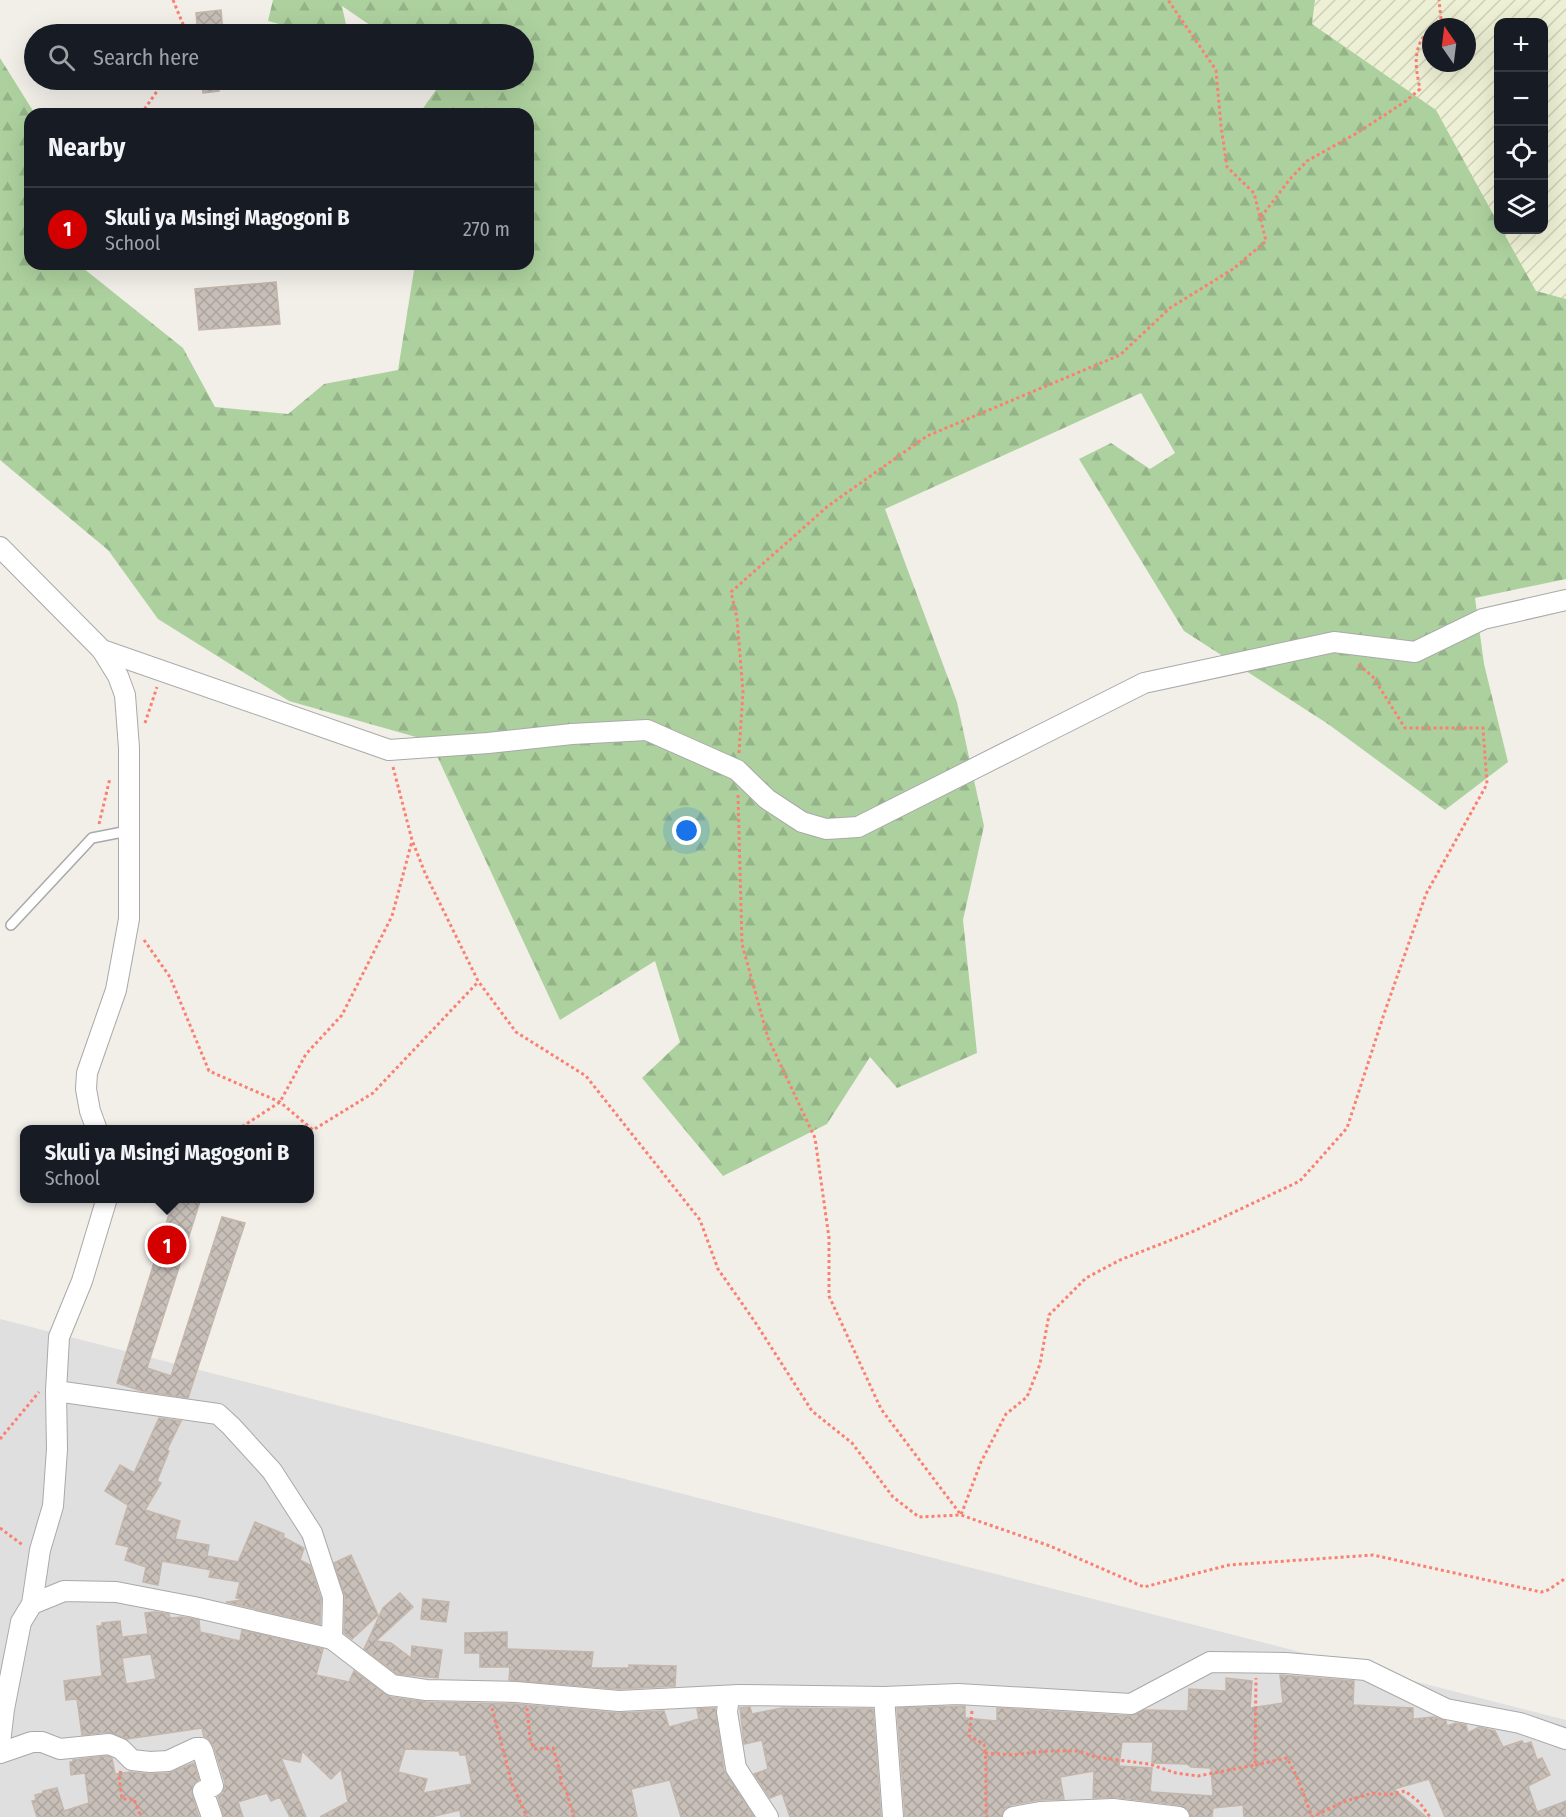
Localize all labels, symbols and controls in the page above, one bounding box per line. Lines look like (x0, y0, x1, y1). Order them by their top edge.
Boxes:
north arrow (1422, 18, 1476, 72)
map controls (1494, 18, 1548, 234)
button: + (1494, 18, 1548, 72)
search box (24, 24, 534, 90)
icon: search (45, 41, 78, 74)
text: Search here (93, 44, 199, 71)
button: − (1494, 72, 1548, 126)
button: locate (1494, 126, 1548, 180)
text: Nearby (48, 132, 125, 163)
button: layers (1494, 180, 1548, 234)
text: Skuli ya Msingi Magogoni B (105, 204, 350, 231)
text: 1 (63, 217, 72, 241)
text: 270 m (463, 217, 510, 241)
text: School (105, 231, 160, 255)
your location (672, 816, 701, 845)
popup (20, 1125, 314, 1203)
text: Skuli ya Msingi Magogoni B (45, 1139, 289, 1166)
text: School (45, 1166, 100, 1190)
pin: 1 (148, 1222, 186, 1268)

